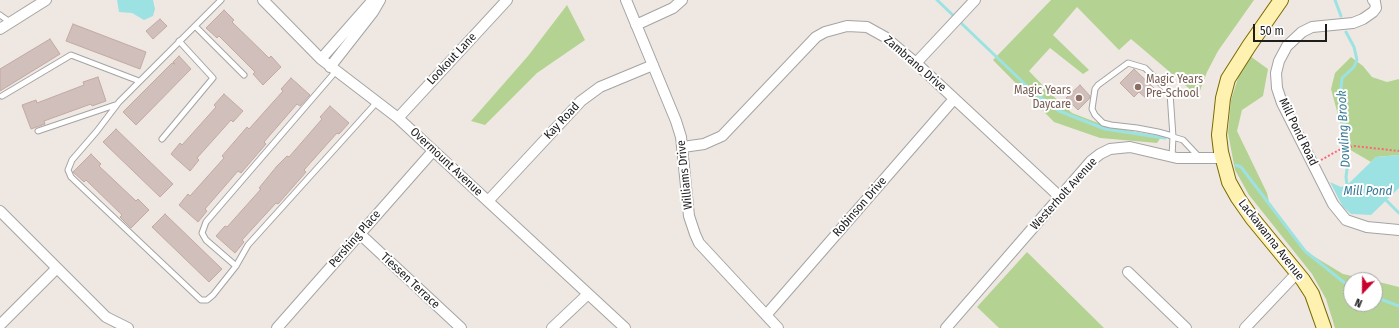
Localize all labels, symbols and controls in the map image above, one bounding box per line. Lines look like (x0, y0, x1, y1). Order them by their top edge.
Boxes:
scale bar (1255, 16, 1329, 42)
text: 50 m (1260, 24, 1284, 38)
street label: Lookout Lane (424, 30, 480, 88)
street label: Zambrano Drive (881, 33, 949, 95)
place label: Magic Years Pre-School (1146, 73, 1203, 101)
marker: Magic Years Pre-School (1133, 82, 1143, 92)
place label: Magic Years Daycare (1014, 84, 1071, 112)
water label: Dowling Brook (1334, 90, 1354, 168)
marker: Magic Years Daycare (1074, 93, 1084, 103)
street label: Mill Pond Road (1275, 96, 1321, 168)
street label: Kay Road (541, 100, 583, 142)
street label: Overmount Avenue (407, 125, 485, 199)
street label: Williams Drive (674, 140, 696, 210)
street label: Westerholt Avenue (1028, 155, 1100, 233)
street label: Robinson Drive (830, 174, 890, 240)
water label: Mill Pond (1343, 183, 1393, 199)
street label: Lackawanna Avenue (1235, 197, 1307, 283)
street label: Pershing Place (326, 207, 384, 271)
street label: Tiessen Terrace (378, 250, 442, 312)
north arrow (1343, 272, 1383, 312)
text: N (1353, 295, 1364, 310)

